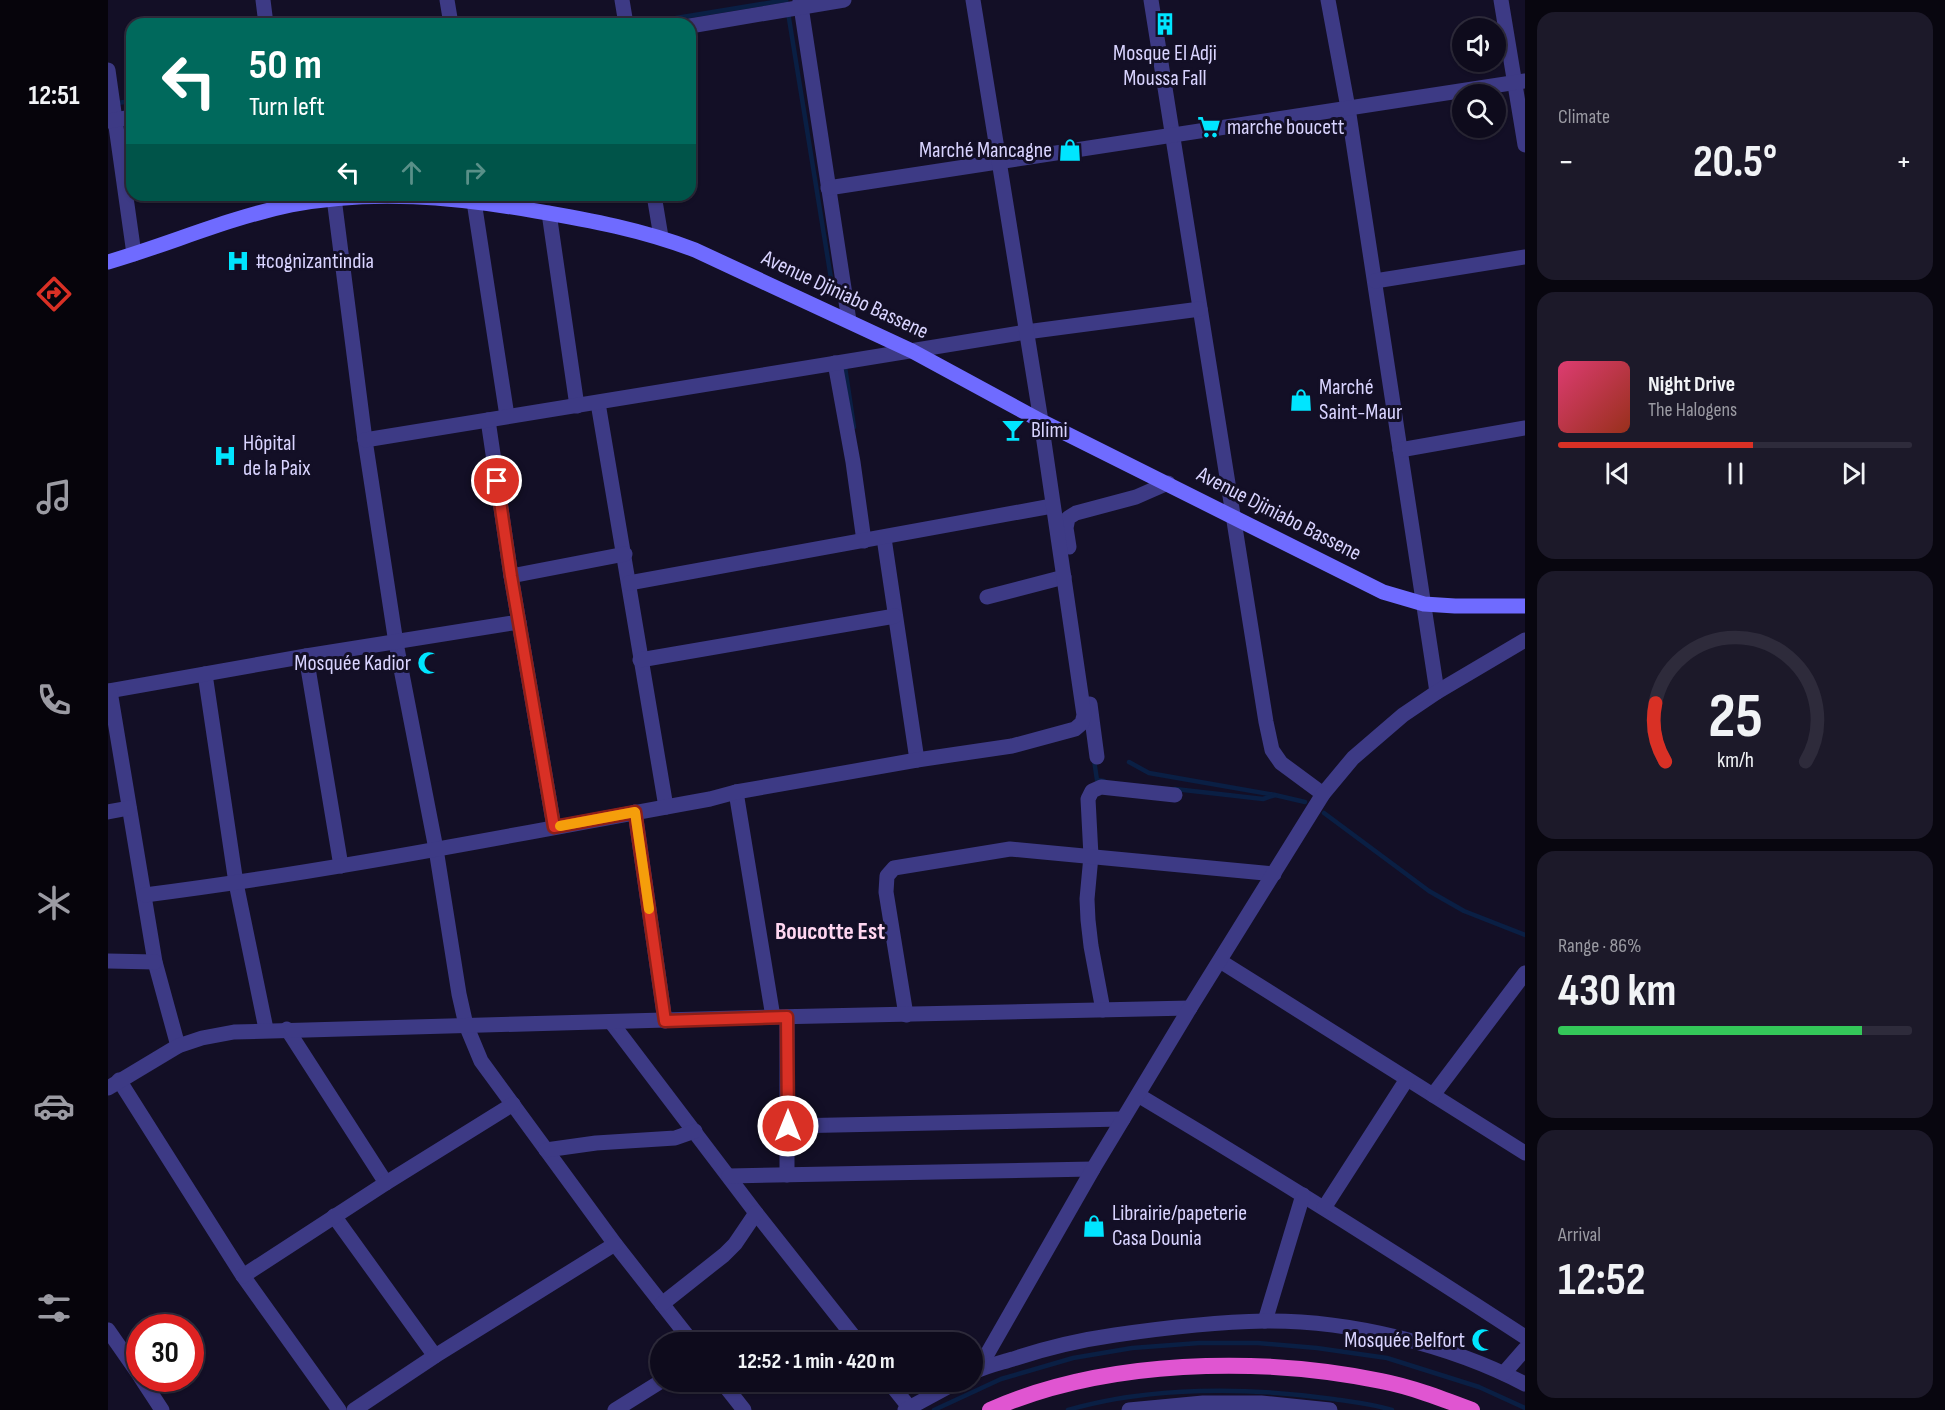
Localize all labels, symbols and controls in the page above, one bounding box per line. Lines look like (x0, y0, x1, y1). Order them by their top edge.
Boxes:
building icon: Mosque El Adji Moussa Fall (1152, 11, 1178, 37)
map controls (1452, 18, 1506, 138)
button: sound (1452, 18, 1506, 72)
text: 50 m (249, 40, 322, 91)
place label: Mosque El Adji Moussa Fall (1113, 40, 1217, 92)
icon: left (150, 42, 228, 120)
text: 12:51 (28, 80, 80, 112)
button: search (1452, 84, 1506, 138)
text: Turn left (249, 91, 325, 123)
text: Climate (1558, 105, 1610, 129)
supermarket icon: marche boucett (1196, 114, 1222, 140)
place label: marche boucett (1227, 114, 1345, 141)
text: 20.5° (1693, 135, 1777, 190)
place label: Marché Mancagne (919, 137, 1052, 164)
shop icon: Marché Mancagne (1057, 137, 1083, 163)
text: − (1558, 142, 1574, 182)
text: + (1896, 142, 1912, 182)
icon: left (332, 156, 365, 189)
icon: ahead (395, 156, 428, 189)
icon: right (458, 156, 491, 189)
street label: Avenue Djiniabo Bassene (756, 244, 933, 345)
hospital icon: #cognizantindia (225, 248, 251, 274)
place label: #cognizantindia (256, 248, 374, 275)
icon: directions (33, 273, 75, 315)
text: Night Drive (1648, 371, 1735, 398)
place label: Marché Saint-Maur (1319, 374, 1402, 426)
shop icon: Marché Saint-Maur (1288, 387, 1314, 413)
text: The Halogens (1648, 398, 1737, 422)
bar icon: Blimi (1000, 417, 1026, 443)
place label: Blimi (1031, 417, 1068, 444)
place label: Hôpital de la Paix (243, 430, 311, 482)
hospital icon: Hôpital de la Paix (212, 443, 238, 469)
pin (471, 455, 522, 506)
icon: previous (1601, 457, 1634, 490)
icon: pause (1719, 457, 1752, 490)
icon: next (1837, 457, 1870, 490)
street label: Avenue Djiniabo Bassene (1191, 460, 1366, 567)
icon: arrive (480, 464, 513, 497)
icon: music (33, 476, 75, 518)
place label: Mosquée Kadior (294, 650, 411, 677)
mosque icon: Mosquée Kadior (416, 650, 442, 676)
icon: phone (33, 679, 75, 721)
text: 25 (1708, 680, 1762, 755)
text: km/h (1716, 748, 1754, 773)
icon: climate (33, 882, 75, 924)
district label: Boucotte Est (775, 917, 885, 946)
text: Range · 86% (1558, 934, 1642, 958)
text: 430 km (1558, 964, 1676, 1019)
icon: car (33, 1085, 75, 1127)
position arrow (756, 1094, 820, 1158)
place label: Librairie/papeterie Casa Dounia (1112, 1200, 1247, 1252)
shop icon: Librairie/papeterie Casa Dounia (1081, 1213, 1107, 1239)
text: Arrival (1558, 1223, 1601, 1247)
text: 12:52 (1558, 1253, 1645, 1308)
icon: filters (33, 1287, 75, 1329)
speed limit sign: 30 (126, 1314, 204, 1392)
place label: Mosquée Belfort (1344, 1327, 1465, 1354)
mosque icon: Mosquée Belfort (1470, 1327, 1496, 1353)
text: 12:52 · 1 min · 420 m (738, 1348, 895, 1375)

